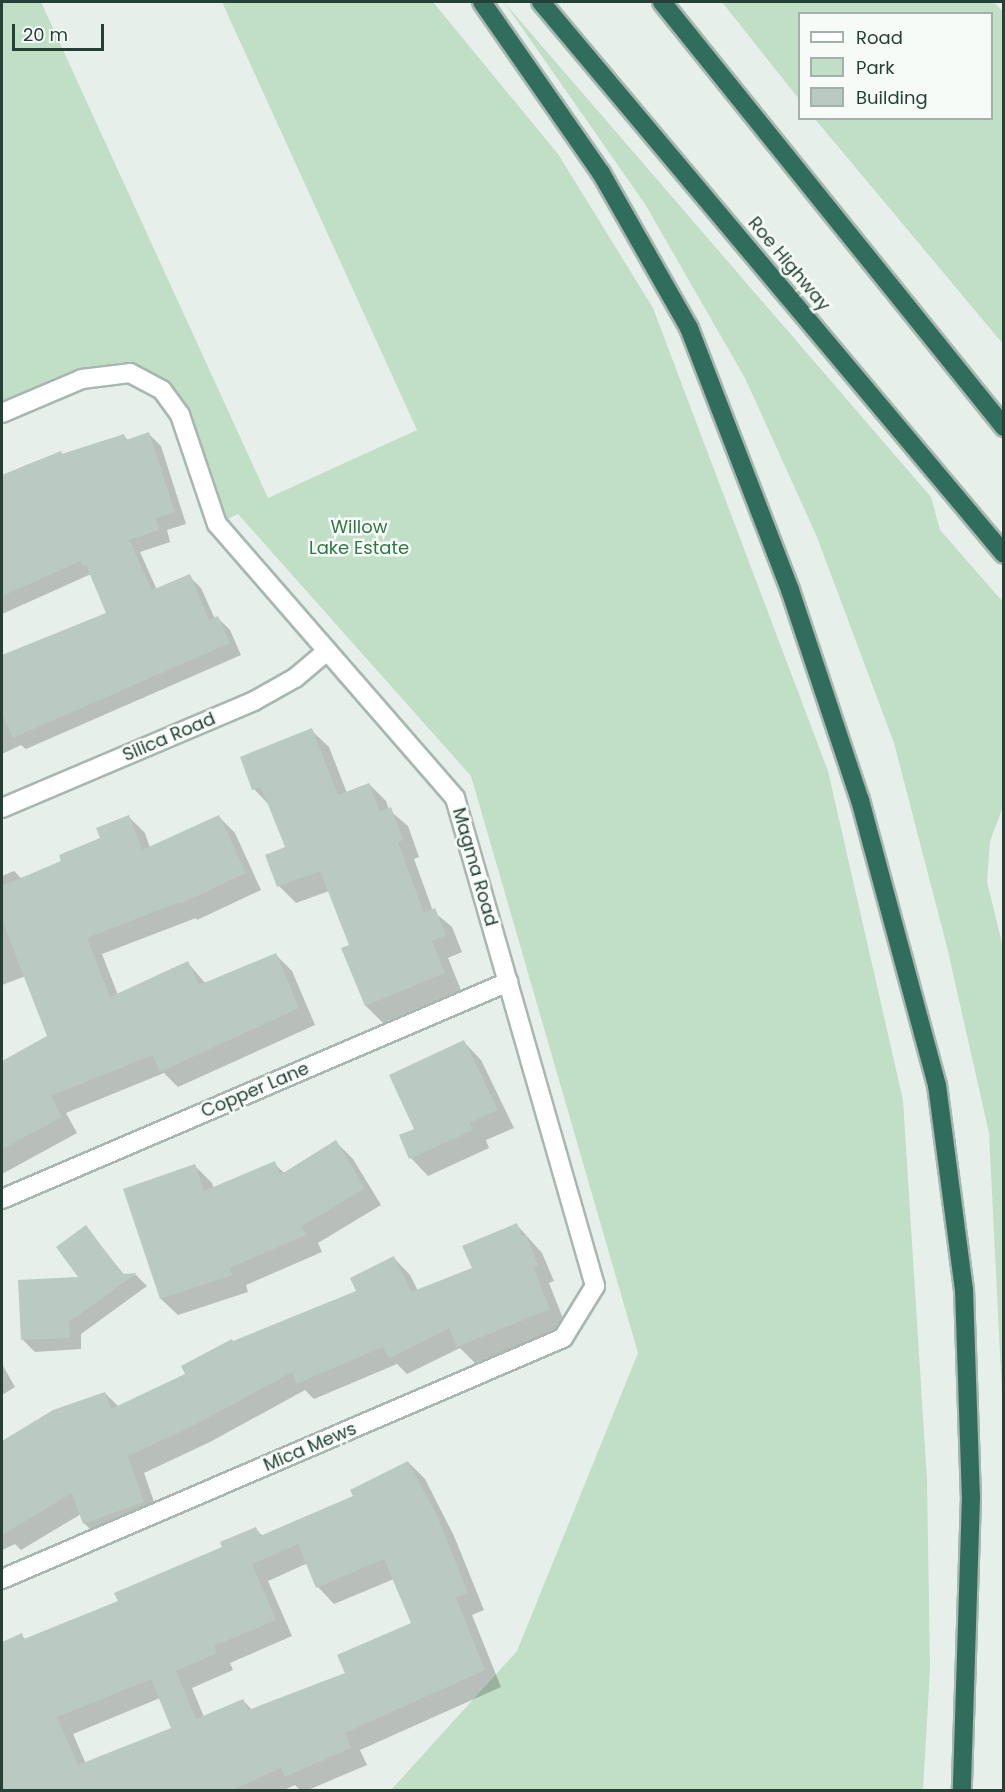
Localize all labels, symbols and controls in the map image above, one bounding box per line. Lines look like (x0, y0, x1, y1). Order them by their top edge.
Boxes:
scale bar (15, 12, 106, 50)
legend (798, 12, 993, 120)
text: 20 m (23, 22, 68, 47)
text: Road (856, 25, 903, 50)
text: Park (856, 55, 895, 80)
text: Building (856, 85, 928, 110)
street label: Roe Highway (743, 213, 835, 315)
park label: Willow Lake Estate (309, 517, 409, 560)
street label: Silica Road (119, 708, 219, 766)
street label: Magma Road (448, 805, 502, 929)
street label: Copper Lane (198, 1058, 312, 1122)
street label: Mica Mews (260, 1418, 360, 1476)

